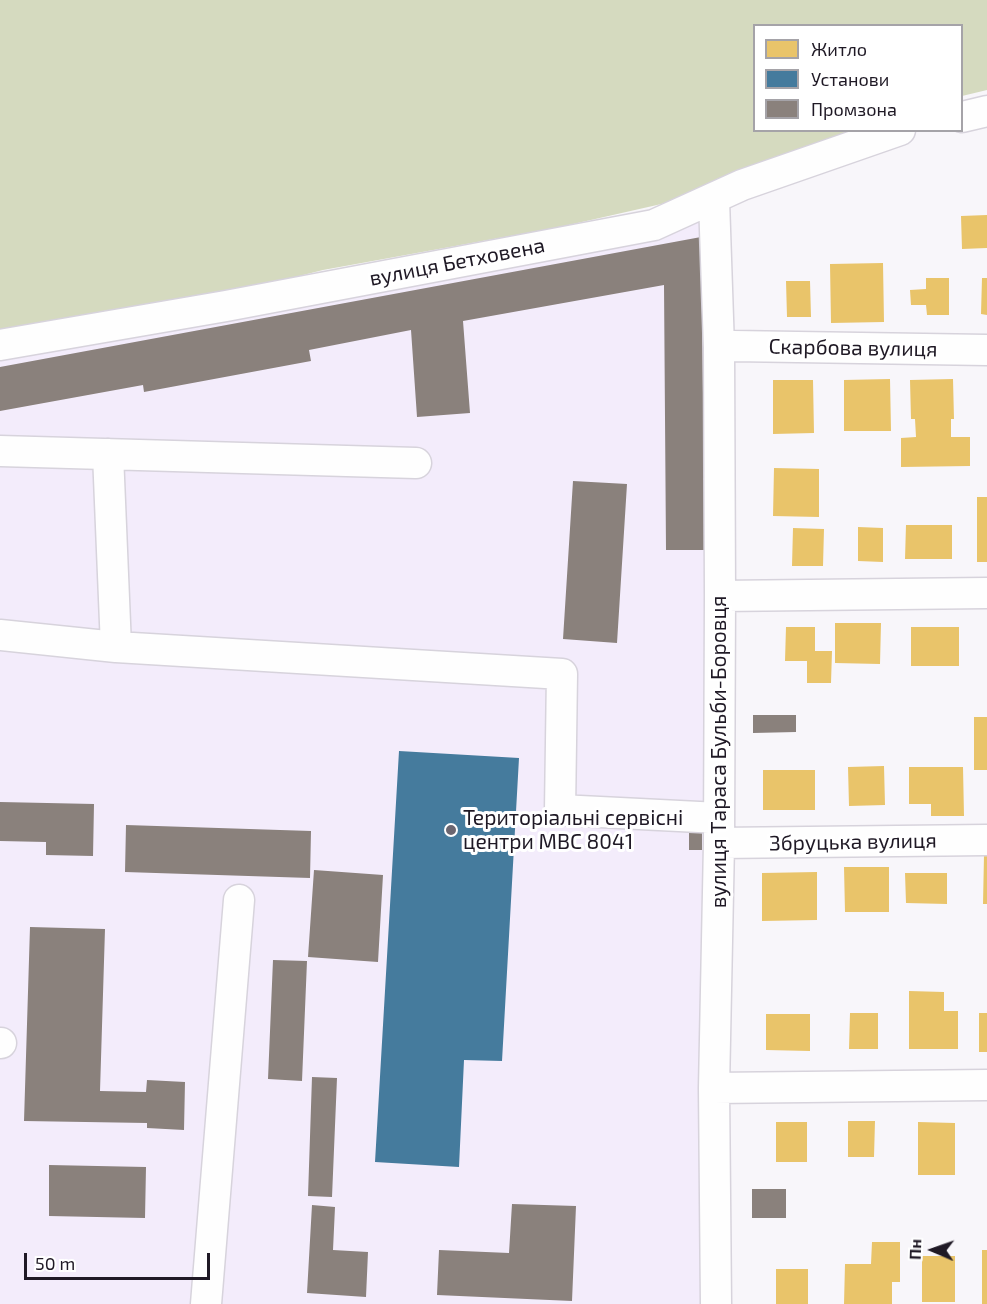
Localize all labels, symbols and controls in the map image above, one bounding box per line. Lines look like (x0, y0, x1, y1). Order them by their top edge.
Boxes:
legend (753, 24, 963, 132)
text: Житло (811, 38, 867, 60)
text: Установи (811, 68, 889, 90)
text: Промзона (811, 98, 897, 120)
street label: вулиця Бетховена (367, 233, 547, 291)
street label: Скарбова вулиця (768, 334, 938, 362)
street label: вулиця Тараса Бульби-Боровця (706, 596, 732, 908)
place label: Територіальні сервісні центри МВС 8041 (463, 805, 683, 855)
marker: Територіальні сервісні центри МВС 8041 (444, 823, 458, 837)
street label: Збруцька вулиця (769, 828, 937, 856)
north arrow (903, 1220, 963, 1280)
text: Пн (905, 1239, 924, 1260)
scale bar (27, 1241, 213, 1279)
text: 50 m (35, 1252, 75, 1274)

